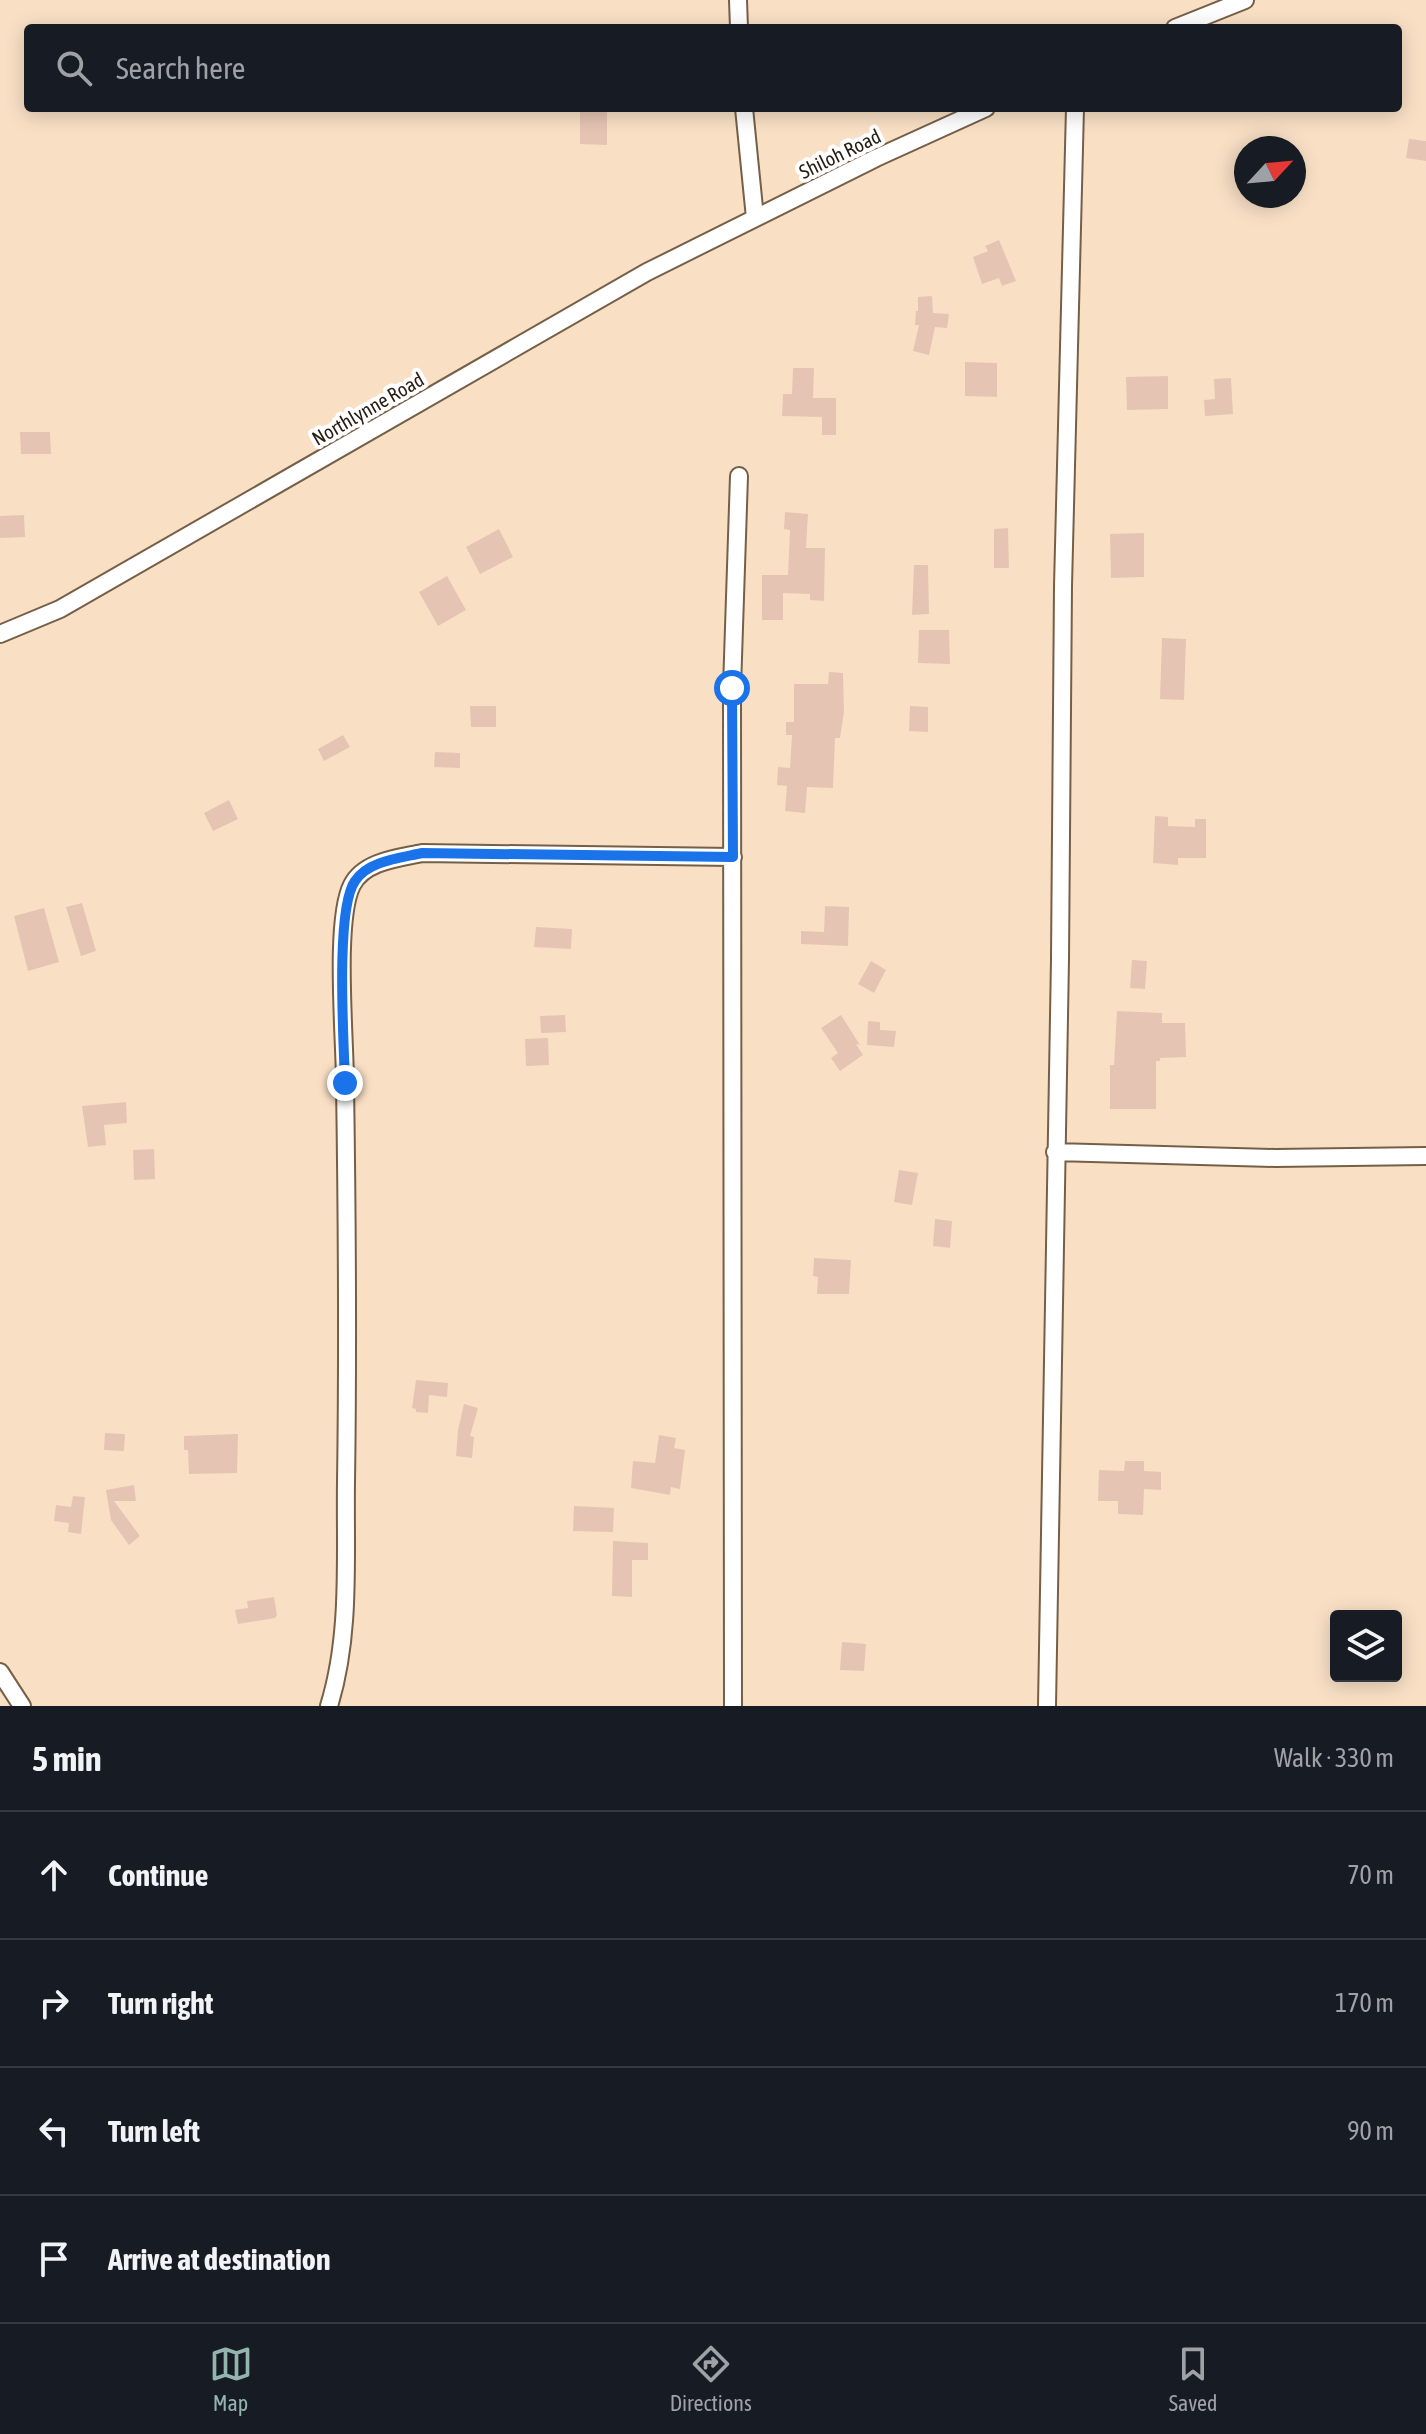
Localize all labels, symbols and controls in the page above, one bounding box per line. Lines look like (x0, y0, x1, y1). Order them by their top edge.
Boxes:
search box (24, 24, 1402, 112)
icon: search (52, 46, 96, 90)
text: Search here (116, 51, 245, 85)
street label: Shiloh Road (795, 124, 884, 183)
north arrow (1234, 136, 1306, 208)
street label: Northlynne Road (308, 367, 428, 450)
route start (714, 670, 750, 706)
route end (327, 1065, 363, 1101)
map controls (1330, 1610, 1402, 1682)
button: layers (1330, 1610, 1402, 1682)
text: 5 min (32, 1739, 101, 1778)
text: Walk · 330 m (1274, 1743, 1394, 1773)
icon: ahead (32, 1853, 76, 1897)
text: Continue (108, 1858, 208, 1892)
text: 70 m (1347, 1860, 1394, 1890)
icon: right (32, 1981, 76, 2025)
text: Turn right (108, 1986, 214, 2020)
text: 170 m (1335, 1988, 1394, 2018)
icon: left (32, 2109, 76, 2153)
text: Turn left (108, 2114, 200, 2148)
text: 90 m (1347, 2116, 1394, 2146)
icon: arrive (32, 2237, 76, 2281)
text: Arrive at destination (108, 2242, 330, 2276)
tab: Map (209, 2342, 253, 2416)
tab: Directions (670, 2342, 752, 2416)
tab: Saved (1169, 2342, 1217, 2416)

